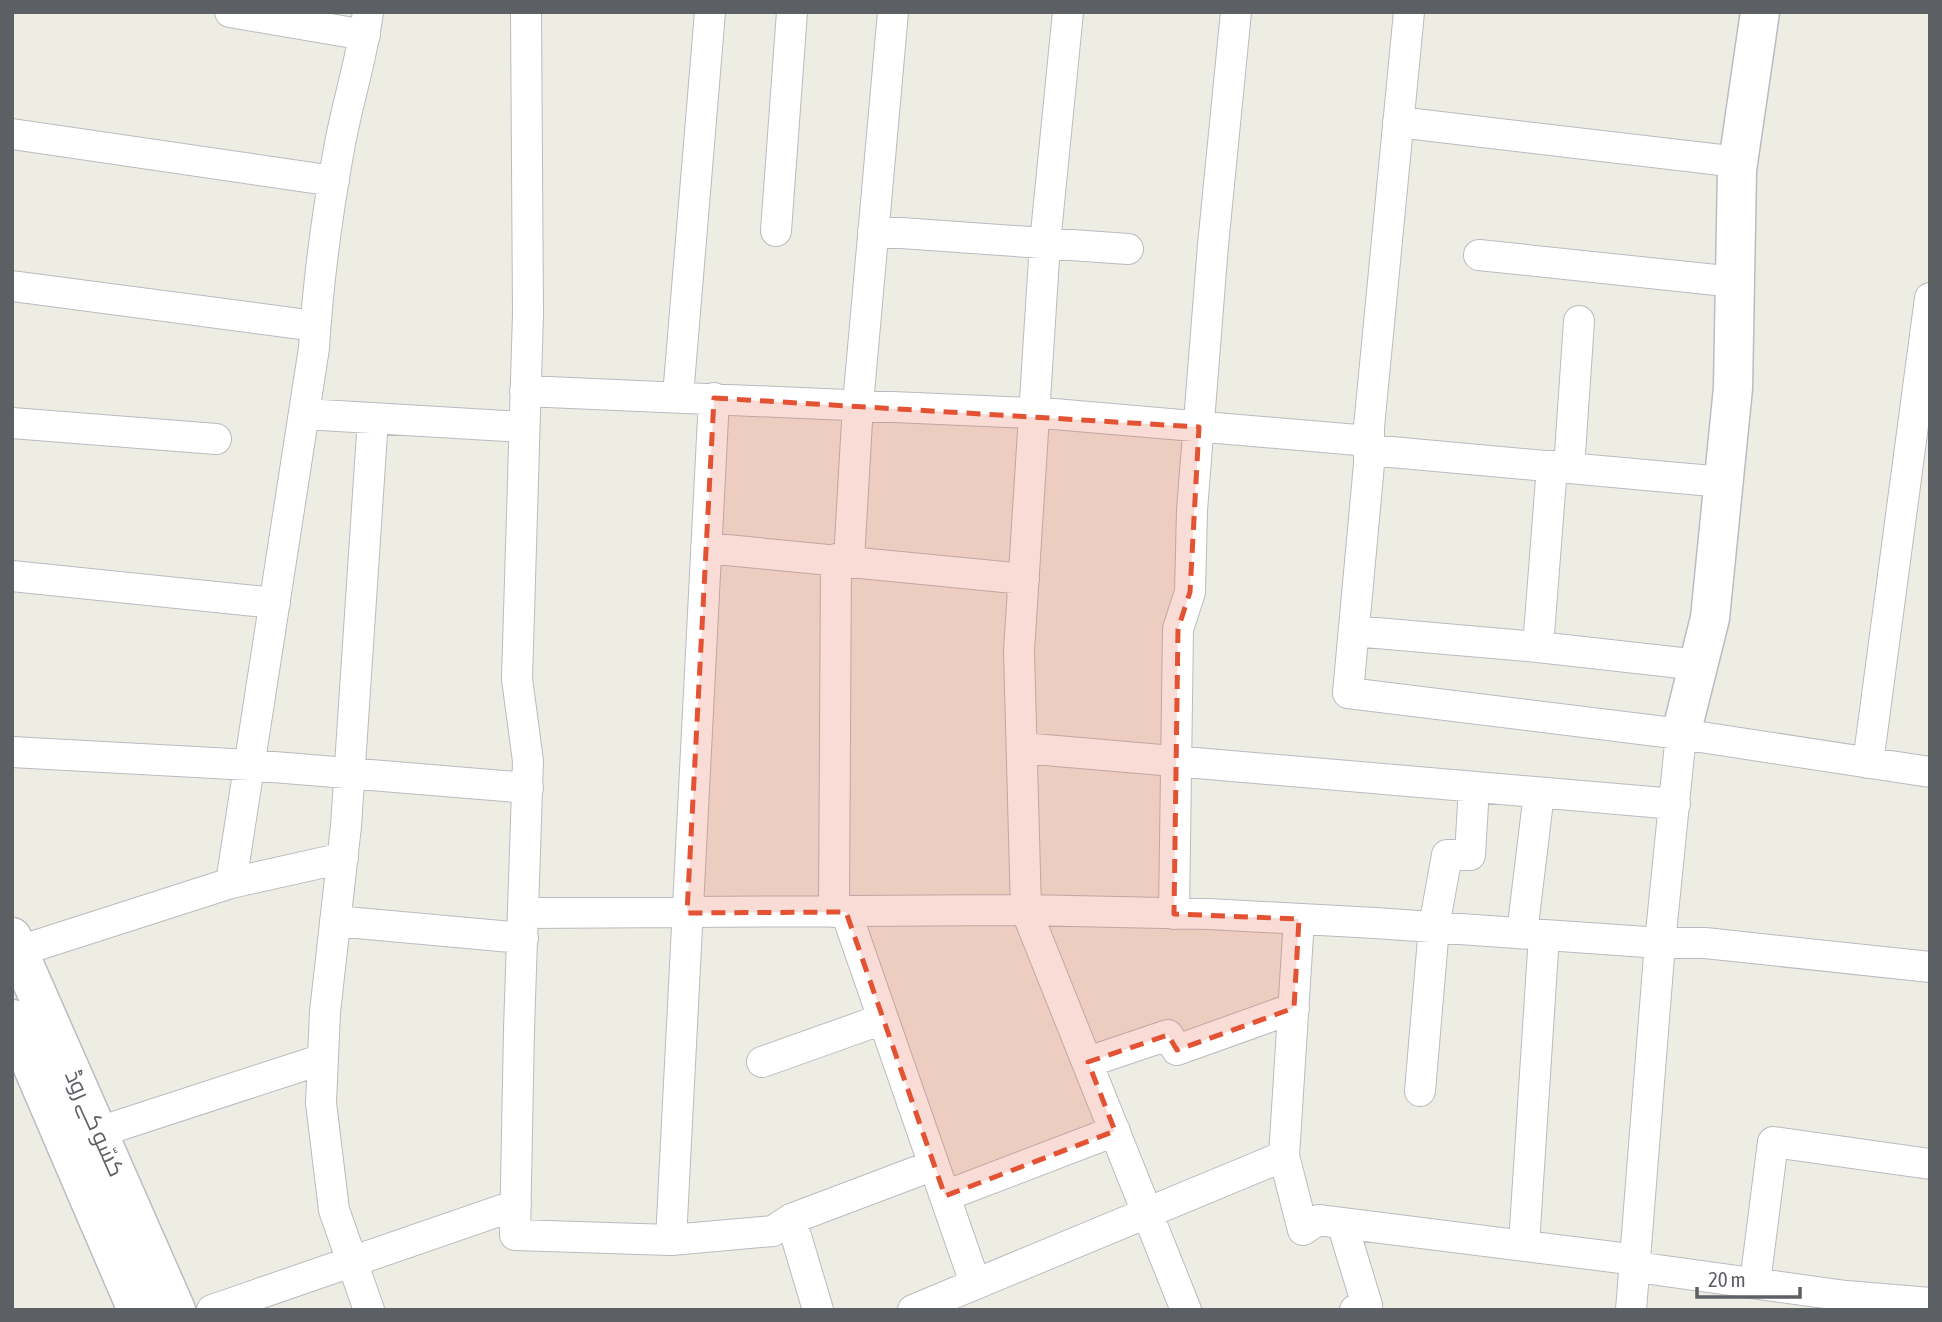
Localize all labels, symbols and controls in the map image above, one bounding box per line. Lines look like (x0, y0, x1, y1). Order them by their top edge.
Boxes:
street label: کسّو کے روڈ (60, 1066, 130, 1180)
scale bar (1697, 1256, 1800, 1300)
text: 20 m (1708, 1267, 1746, 1291)

